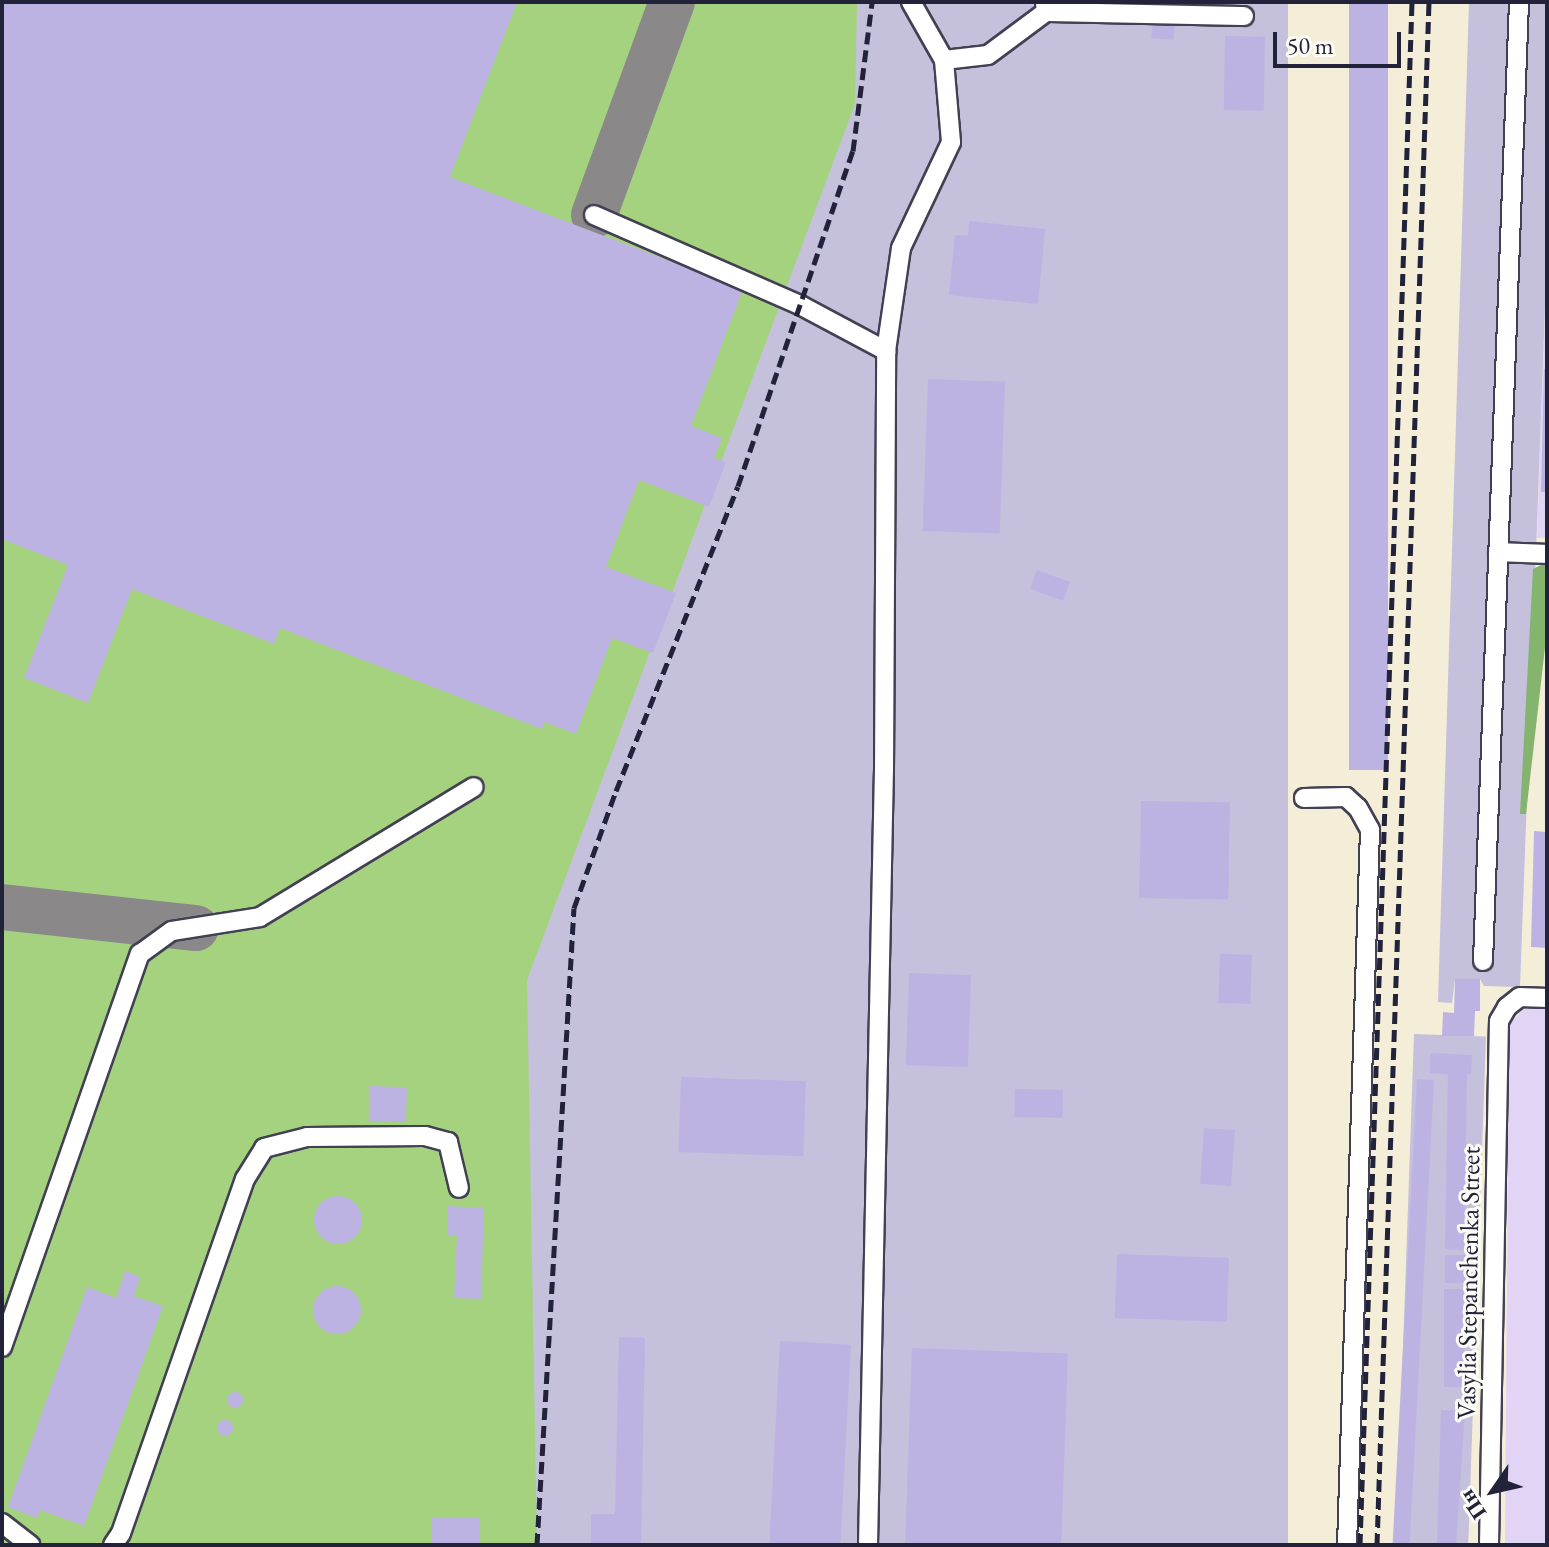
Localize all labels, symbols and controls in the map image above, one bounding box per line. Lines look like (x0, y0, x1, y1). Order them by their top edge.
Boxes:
scale bar (1277, 16, 1405, 66)
text: 50 m (1287, 30, 1334, 61)
street label: Vasylia Stepanchenka Street (1451, 1146, 1487, 1420)
north arrow (1453, 1451, 1533, 1531)
text: Пн (1452, 1484, 1493, 1525)

